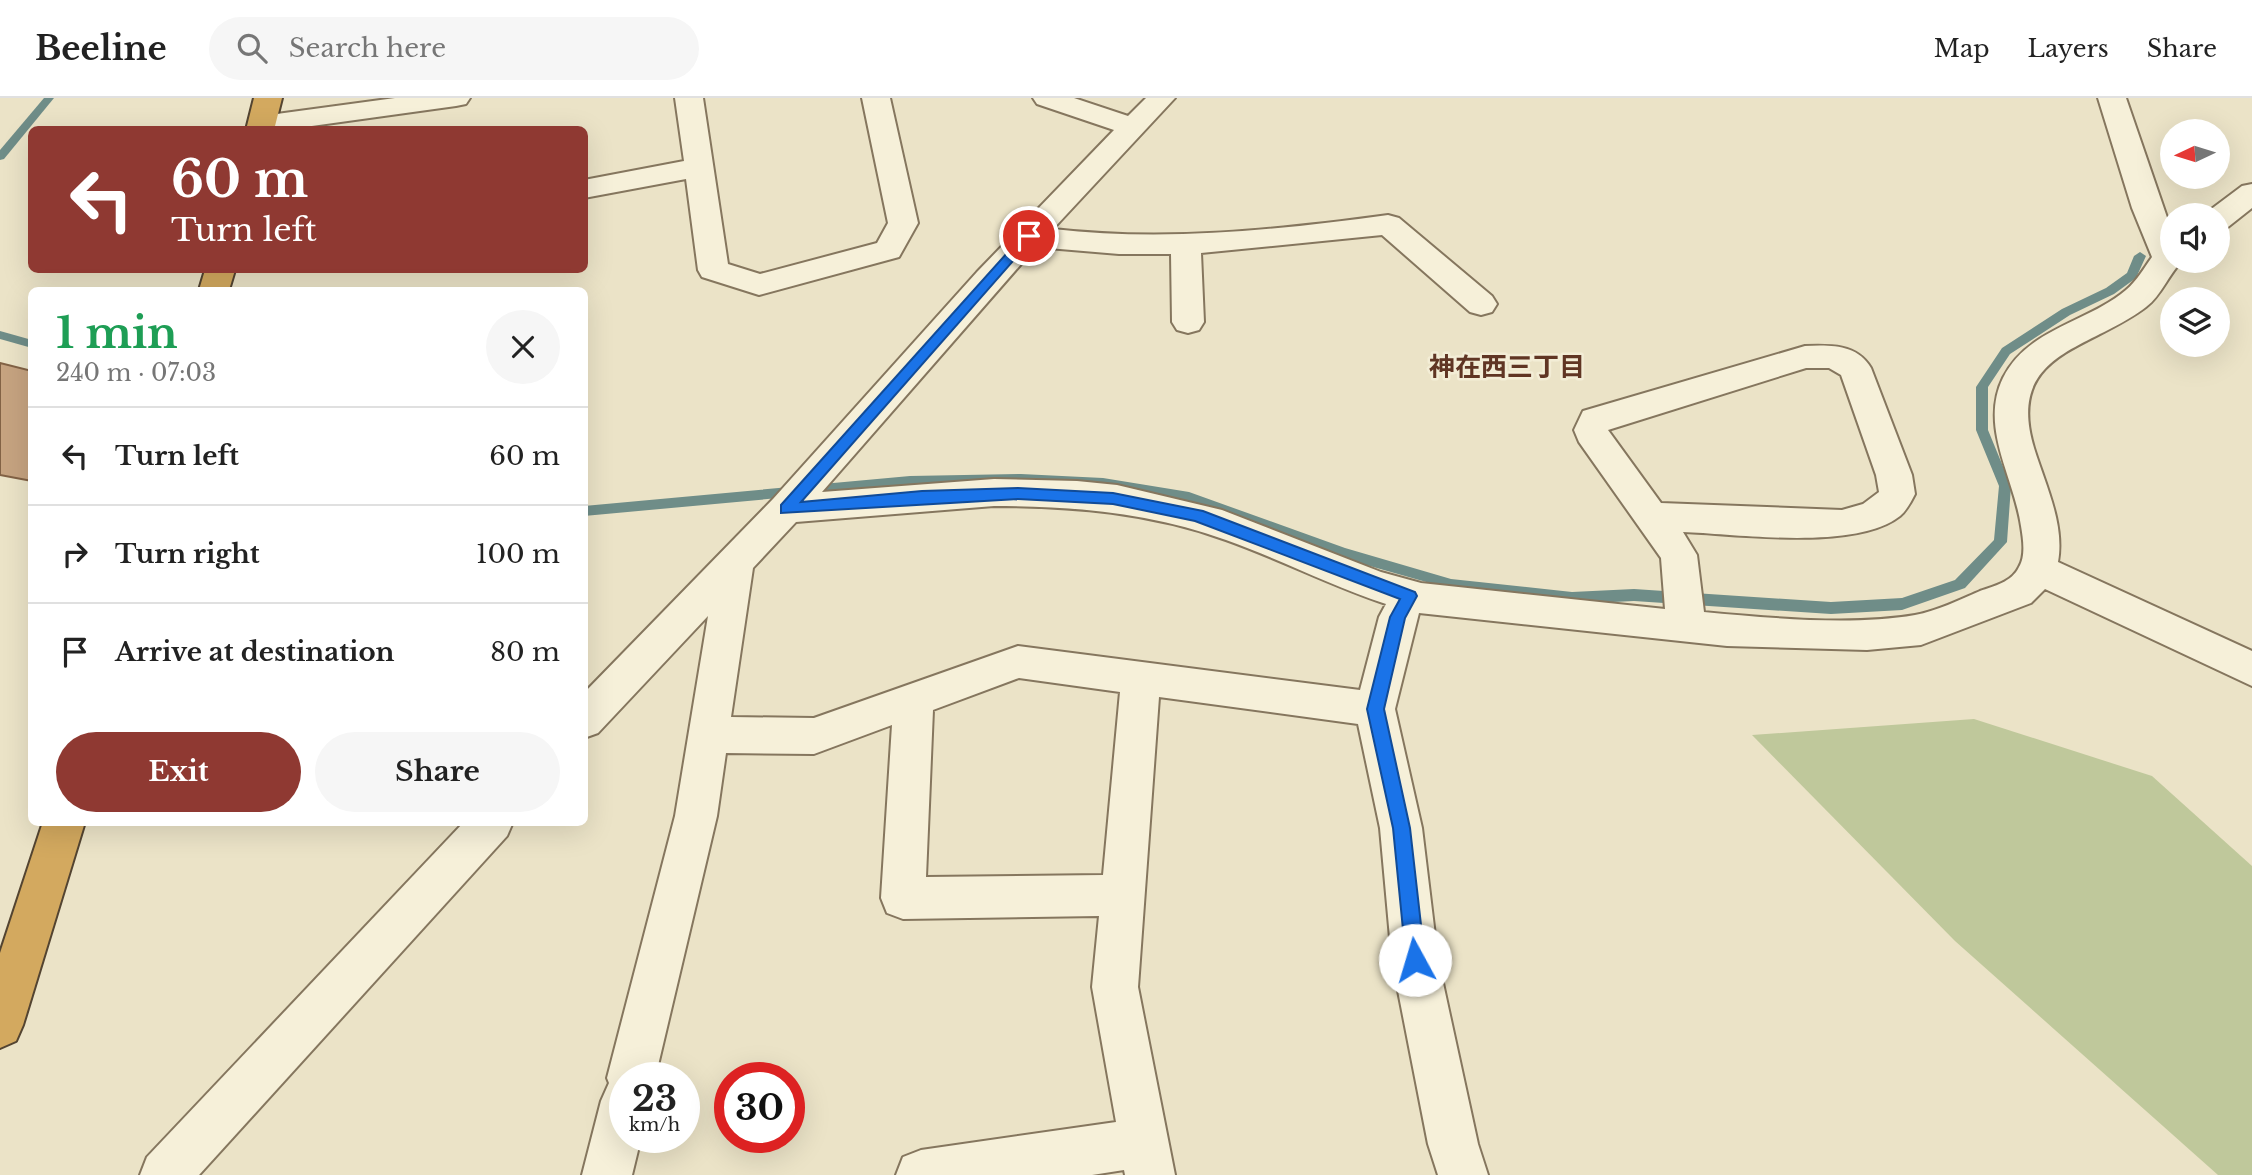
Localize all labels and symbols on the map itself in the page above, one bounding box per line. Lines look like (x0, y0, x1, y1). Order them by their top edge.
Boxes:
north arrow (2160, 119, 2230, 189)
pin (999, 206, 1059, 266)
district label: 神在西三丁目 (1429, 351, 1585, 383)
position arrow (1378, 923, 1452, 997)
speed limit sign: 30 (714, 1062, 805, 1153)

